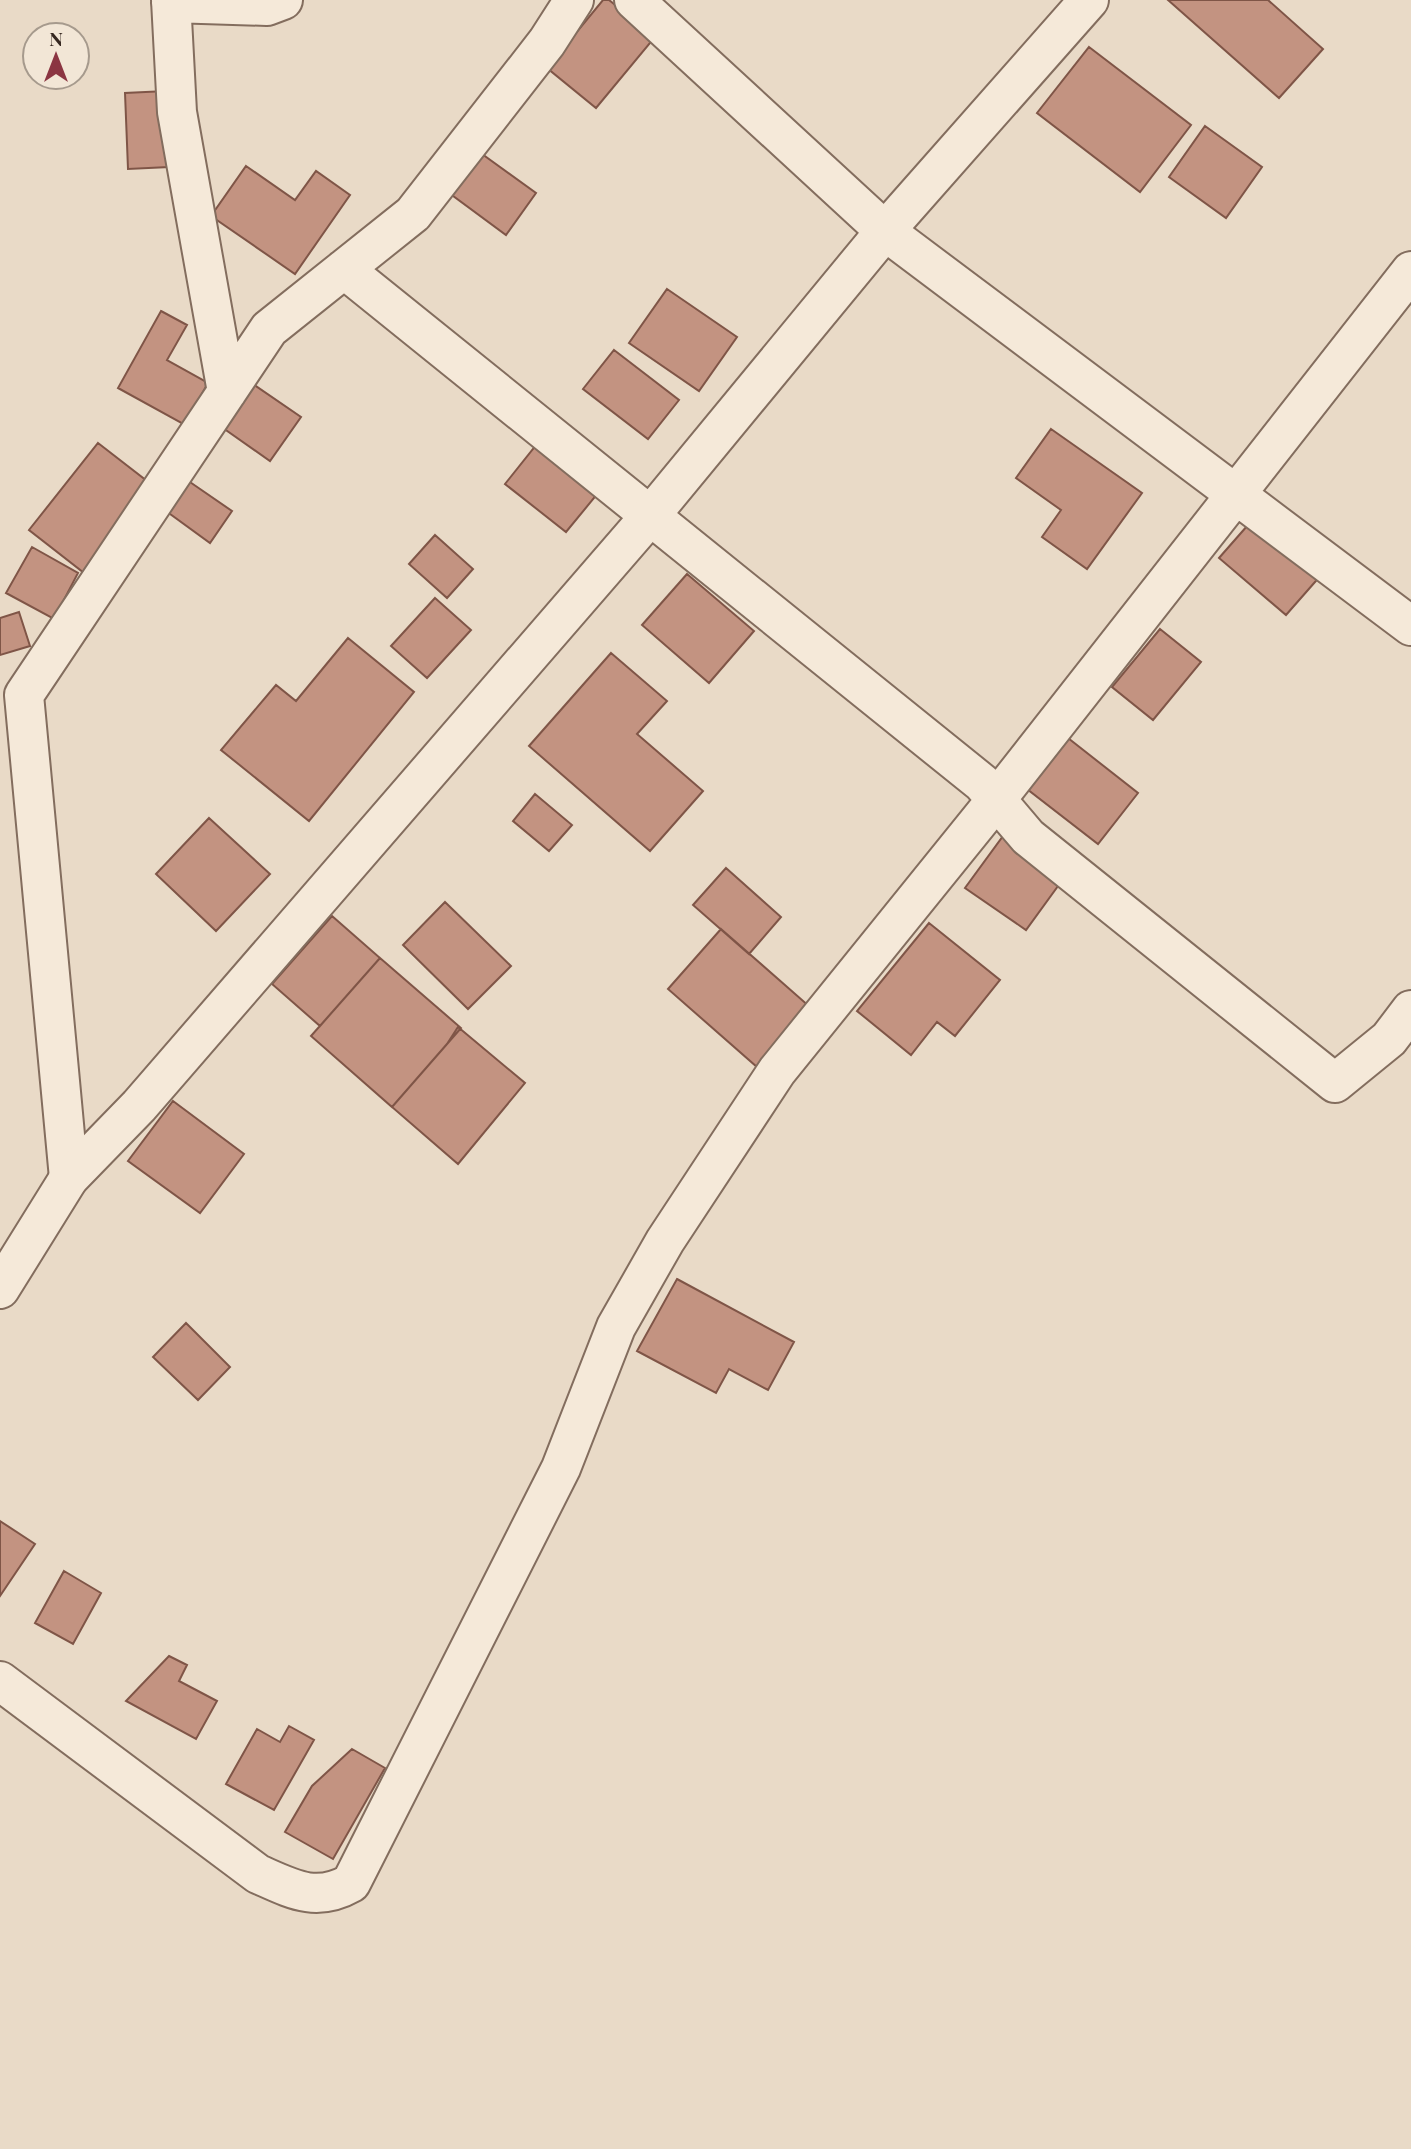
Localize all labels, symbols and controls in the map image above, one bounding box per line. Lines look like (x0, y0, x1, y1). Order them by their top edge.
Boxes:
north arrow (21, 21, 91, 91)
text: N (49, 25, 63, 51)

